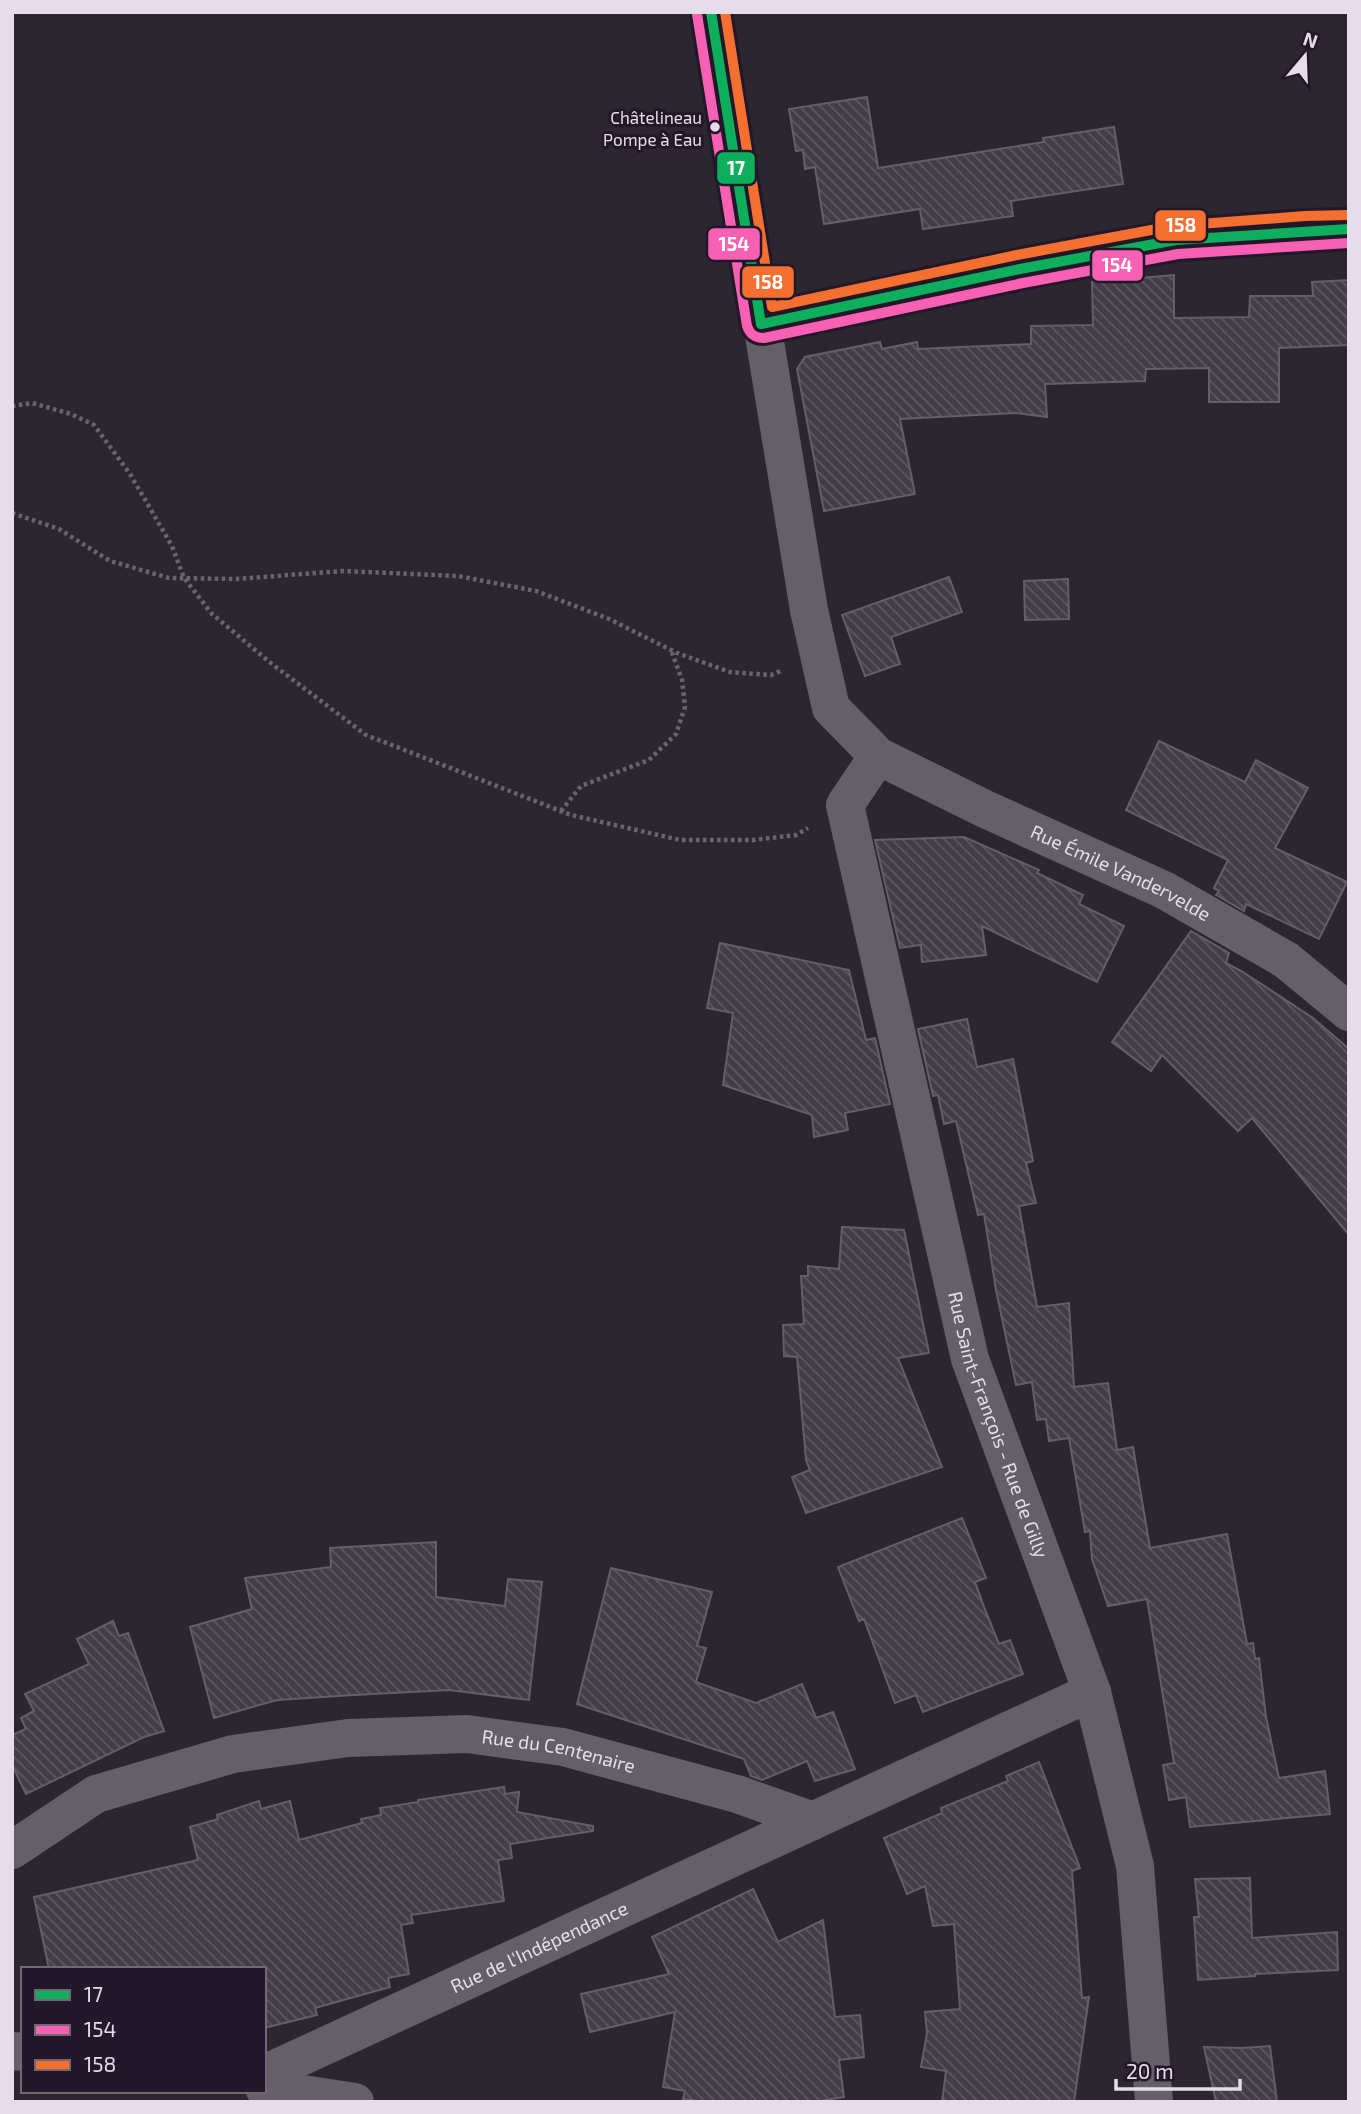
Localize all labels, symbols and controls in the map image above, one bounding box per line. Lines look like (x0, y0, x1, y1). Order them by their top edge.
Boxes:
north arrow (1270, 21, 1340, 91)
text: N (1300, 26, 1321, 53)
place label: Châtelineau Pompe à Eau (603, 107, 702, 150)
marker: Châtelineau Pompe à Eau (708, 120, 722, 134)
line badge: 17 (716, 151, 756, 185)
text: 17 (727, 156, 745, 179)
line badge: 158 (1154, 209, 1207, 242)
text: 158 (1166, 213, 1196, 236)
line badge: 154 (707, 227, 761, 261)
text: 154 (719, 232, 749, 255)
line badge: 154 (1091, 249, 1144, 282)
text: 154 (1102, 253, 1132, 276)
line badge: 158 (741, 265, 795, 299)
text: 158 (753, 270, 783, 293)
street label: Rue Émile Vandervelde (1027, 819, 1215, 925)
street label: Rue Saint-François - Rue de Gilly (944, 1289, 1054, 1561)
street label: Rue du Centenaire (480, 1724, 638, 1777)
street label: Rue de l'Indépendance (447, 1896, 631, 1997)
legend (21, 1967, 266, 2093)
text: 17 (84, 1981, 103, 2006)
text: 154 (84, 2016, 117, 2041)
scale bar (1116, 2048, 1240, 2092)
text: 158 (84, 2051, 116, 2076)
text: 20 m (1126, 2058, 1174, 2083)

